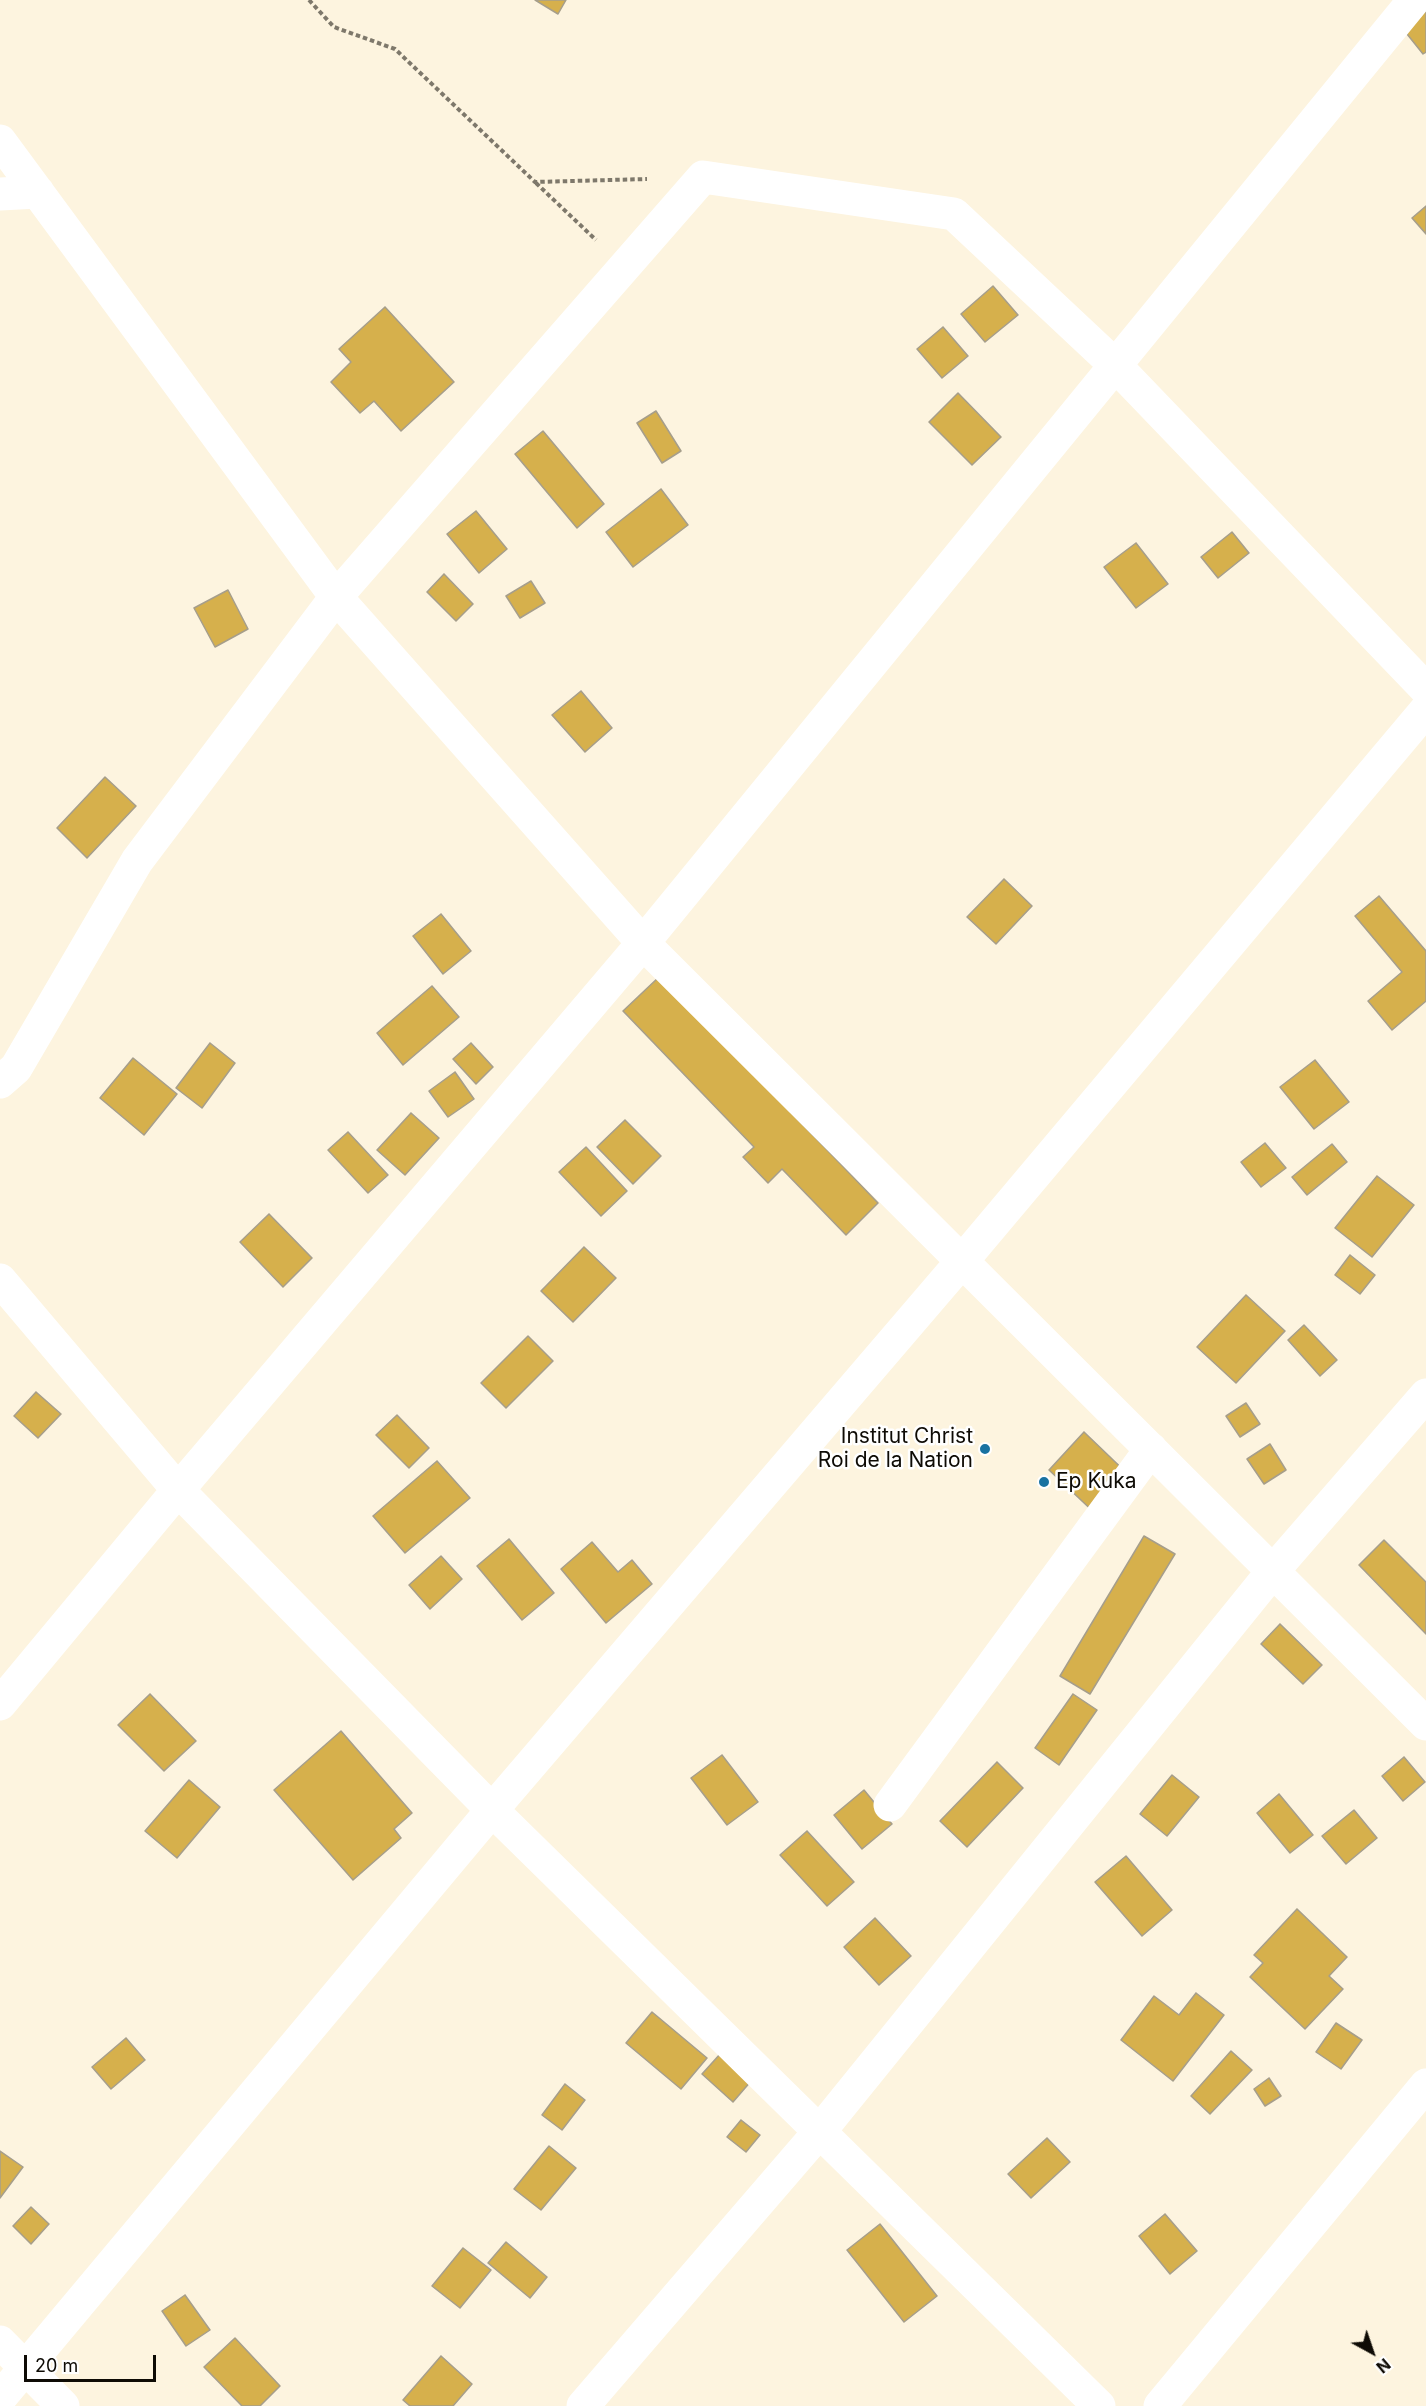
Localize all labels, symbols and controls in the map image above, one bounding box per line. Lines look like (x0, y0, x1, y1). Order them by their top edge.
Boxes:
place label: Institut Christ Roi de la Nation (818, 1424, 973, 1474)
marker: Institut Christ Roi de la Nation (978, 1442, 992, 1456)
place label: Ep Kuka (1056, 1469, 1137, 1495)
marker: Ep Kuka (1037, 1475, 1051, 1489)
north arrow (1342, 2322, 1402, 2382)
scale bar (27, 2343, 159, 2381)
text: N (1372, 2354, 1395, 2377)
text: 20 m (35, 2355, 78, 2376)

